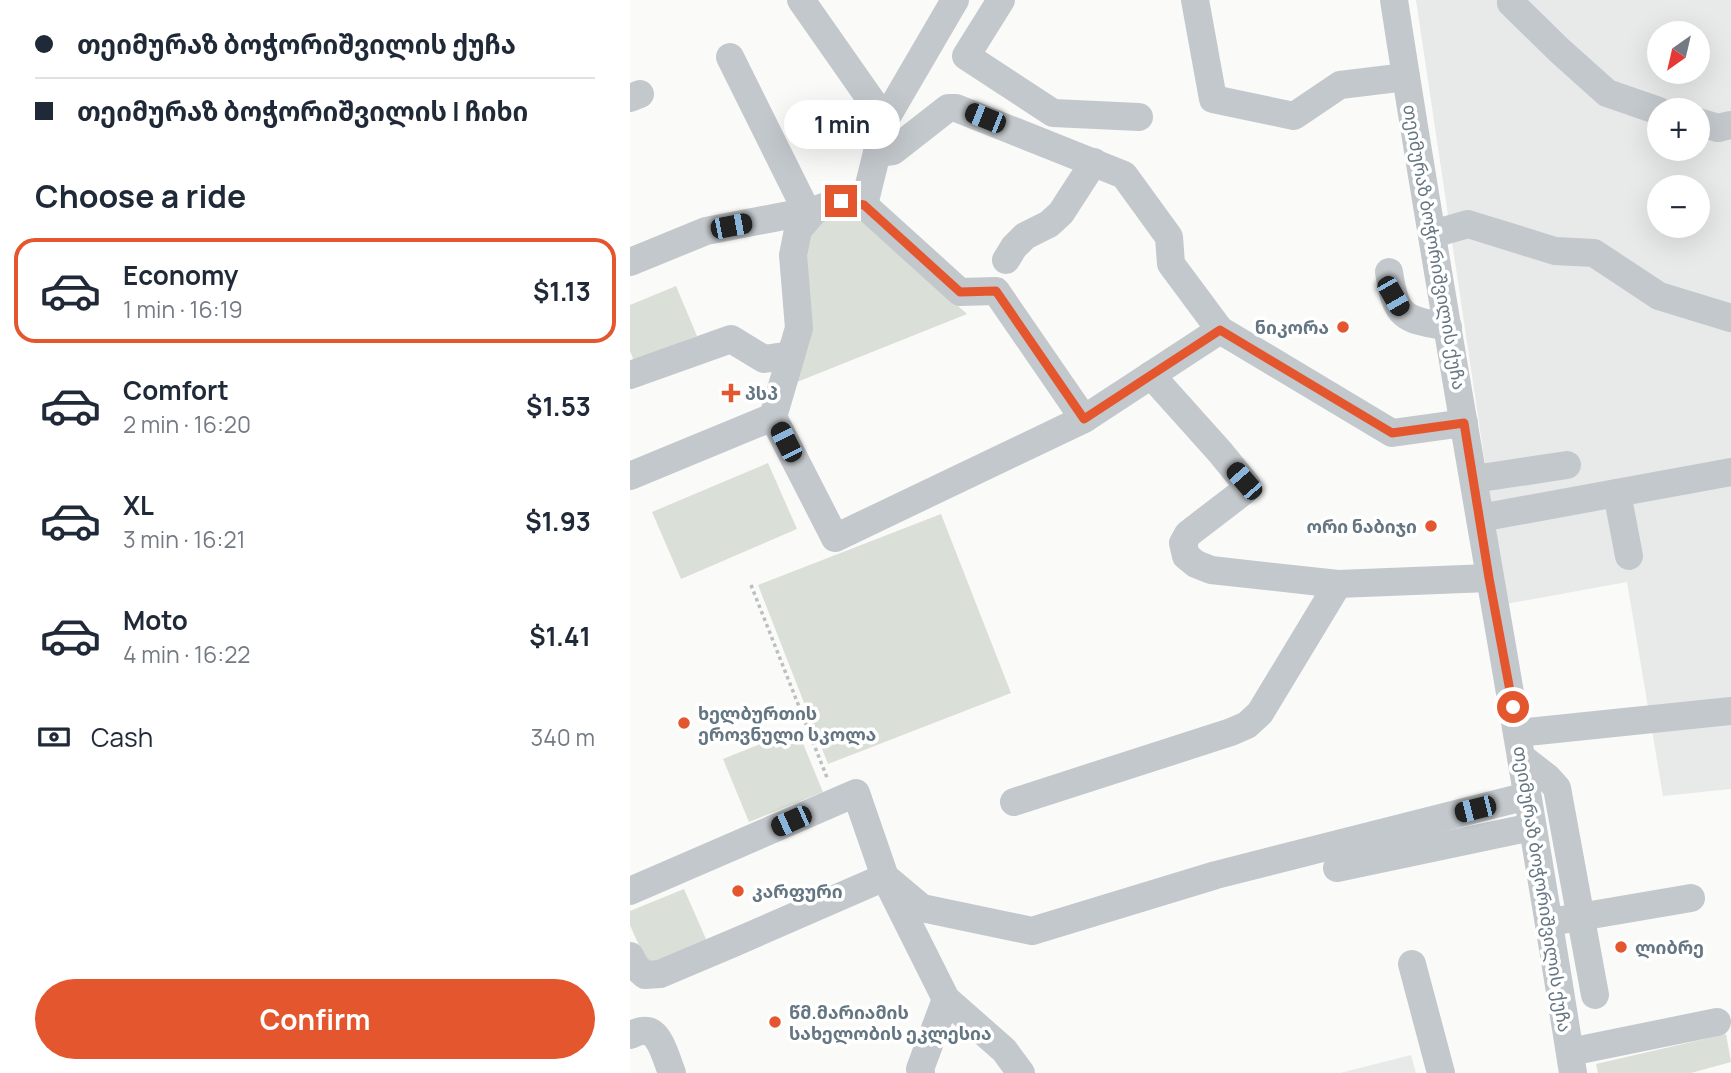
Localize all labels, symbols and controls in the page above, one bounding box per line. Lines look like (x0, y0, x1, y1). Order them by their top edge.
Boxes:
north arrow (1647, 21, 1710, 84)
map controls (1647, 21, 1710, 238)
text: თეიმურაზ ბოჭორიშვილის ქუჩა (77, 26, 516, 62)
text: თეიმურაზ ბოჭორიშვილის I ჩიხი (77, 93, 528, 129)
button: + (1647, 98, 1710, 161)
callout: 1 min (783, 100, 899, 148)
car (962, 100, 1009, 136)
street label: თეიმურაზ ბოჭორიშვილის ქუჩა (1398, 102, 1472, 392)
text: 1 min (814, 108, 870, 140)
text: Choose a ride (35, 174, 246, 218)
button: − (1647, 175, 1710, 238)
route end (825, 185, 857, 217)
car (709, 212, 754, 240)
text: Economy (123, 257, 238, 293)
icon: car (39, 259, 102, 322)
text: $1.13 (533, 273, 591, 309)
car (1374, 273, 1413, 319)
text: 1 min · 16:19 (123, 293, 243, 325)
place label: ნიკორა (1255, 315, 1329, 339)
marker: ნიკორა (1335, 319, 1351, 335)
text: Comfort (123, 372, 229, 408)
icon: car (39, 374, 102, 437)
place label: პსპ (745, 381, 778, 405)
marker: პსპ (723, 385, 739, 401)
text: $1.53 (526, 388, 591, 424)
text: 2 min · 16:20 (123, 408, 251, 440)
car (768, 419, 805, 465)
car (1223, 458, 1266, 504)
text: XL (123, 487, 154, 523)
icon: car (39, 489, 102, 552)
text: $1.93 (525, 503, 591, 539)
place label: ორი ნაბიჯი (1306, 514, 1417, 538)
marker: ორი ნაბიჯი (1423, 518, 1439, 534)
text: 3 min · 16:21 (123, 523, 245, 555)
text: Moto (123, 602, 188, 638)
icon: car (39, 604, 102, 667)
text: $1.41 (529, 618, 591, 654)
text: 4 min · 16:22 (123, 638, 250, 670)
route start (1497, 691, 1529, 723)
place label: ხელბურთის ეროვნული სკოლა (698, 701, 876, 746)
marker: ხელბურთის ეროვნული სკოლა (676, 715, 692, 731)
icon: cash (35, 718, 73, 756)
text: Cash (91, 719, 153, 755)
text: 340 m (531, 721, 595, 753)
street label: თეიმურაზ ბოჭორიშვილის ქუჩა (1509, 744, 1577, 1034)
car (1453, 794, 1498, 824)
car (768, 803, 815, 839)
place label: კარფური (752, 879, 843, 903)
marker: კარფური (730, 883, 746, 899)
place label: ლიბრე (1635, 935, 1704, 959)
marker: ლიბრე (1613, 939, 1629, 955)
button: Confirm (35, 979, 595, 1059)
place label: წმ.მარიამის სახელობის ეკლესია (789, 1000, 991, 1045)
marker: წმ.მარიამის სახელობის ეკლესია (767, 1014, 783, 1030)

